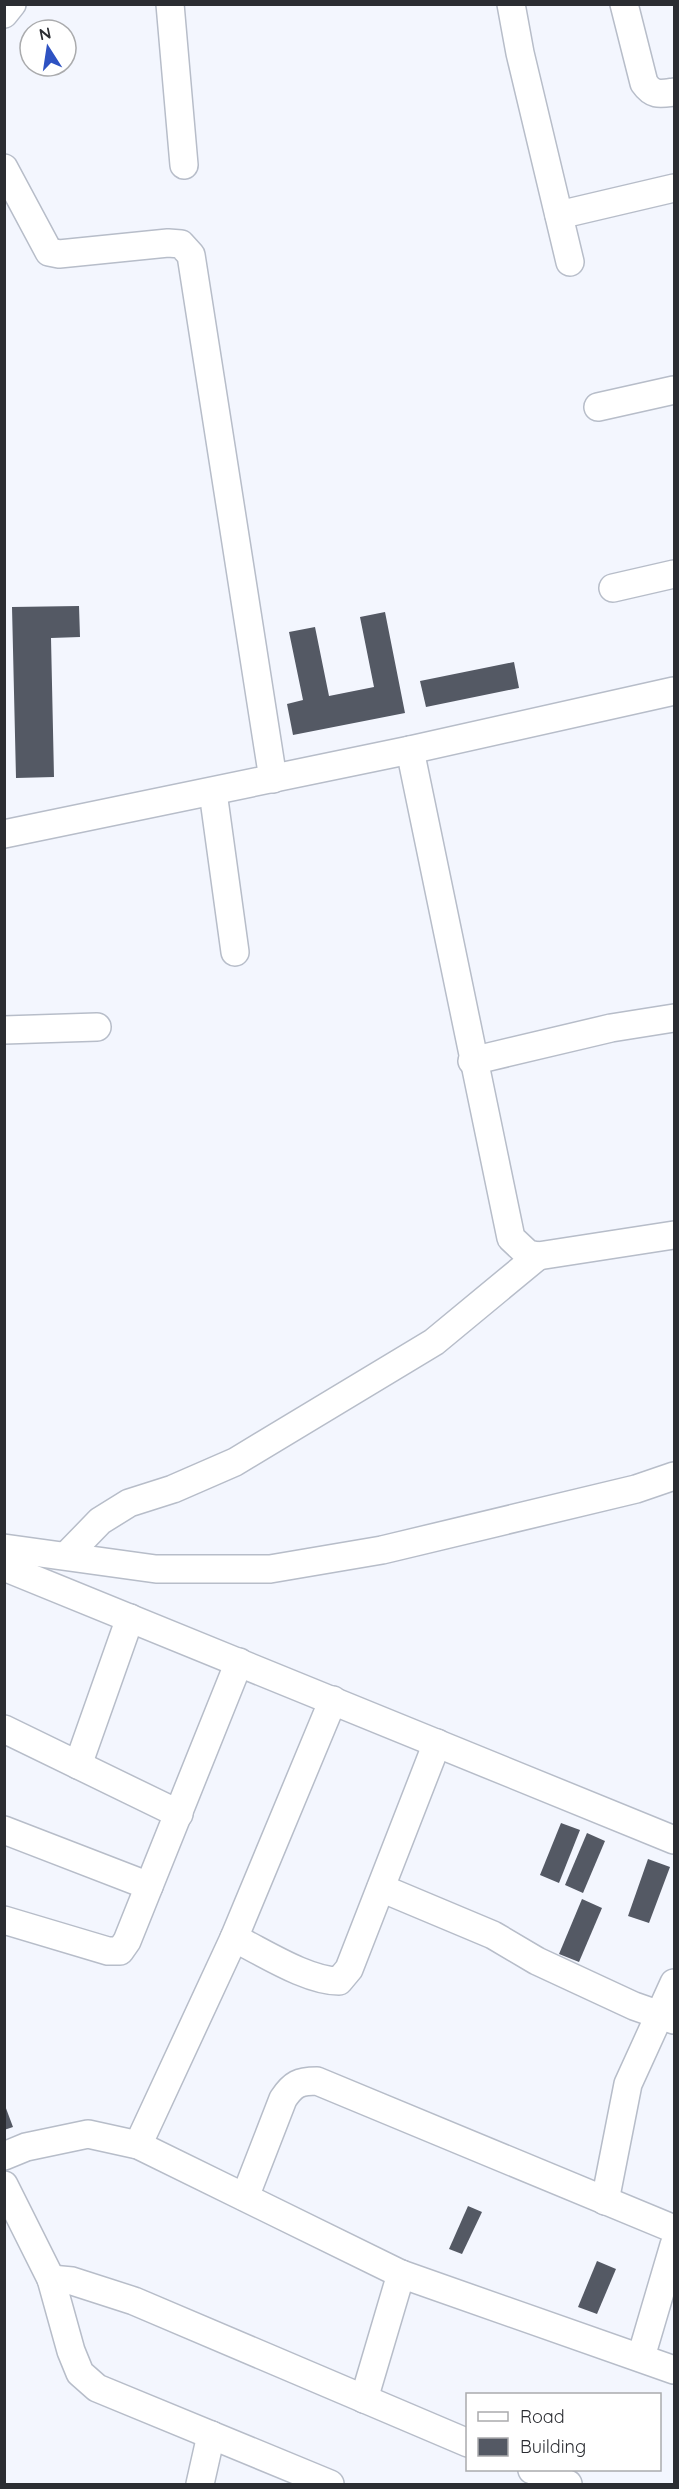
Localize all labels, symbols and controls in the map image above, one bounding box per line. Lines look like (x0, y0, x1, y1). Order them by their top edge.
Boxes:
north arrow (18, 18, 78, 78)
text: N (37, 22, 53, 44)
legend (466, 2393, 661, 2471)
text: Road (520, 2405, 565, 2428)
text: Building (520, 2435, 586, 2458)

